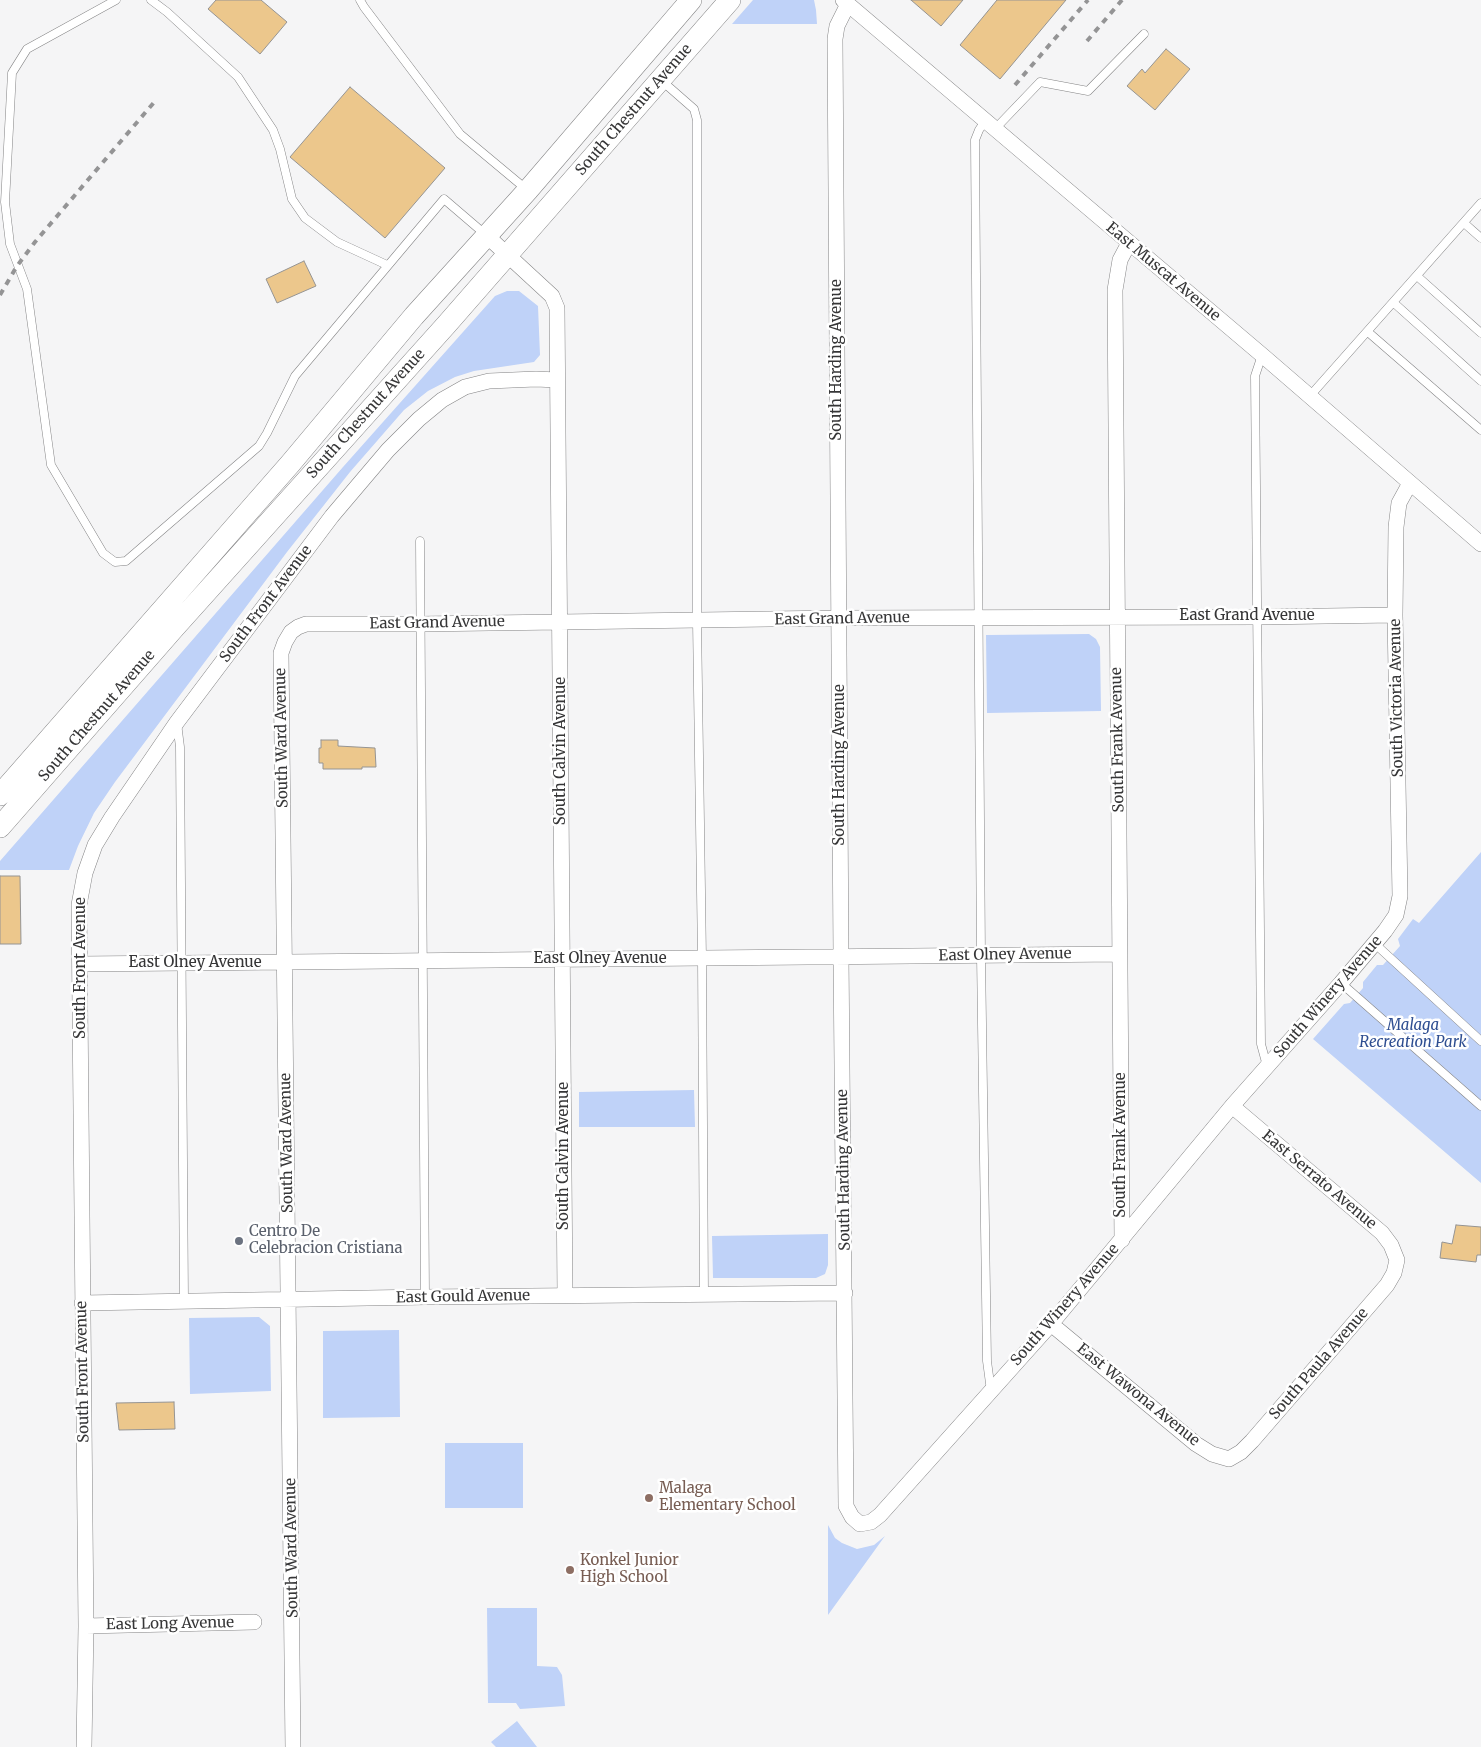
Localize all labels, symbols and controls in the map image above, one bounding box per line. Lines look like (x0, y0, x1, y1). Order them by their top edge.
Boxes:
street label: South Chestnut Avenue (572, 41, 696, 179)
street label: East Muscat Avenue (1102, 219, 1224, 325)
street label: South Harding Avenue (828, 279, 846, 441)
street label: South Chestnut Avenue (303, 345, 429, 483)
street label: South Front Avenue (216, 542, 316, 666)
street label: East Grand Avenue (1179, 607, 1315, 625)
street label: East Grand Avenue (774, 609, 910, 629)
street label: East Grand Avenue (369, 613, 505, 633)
street label: South Victoria Avenue (1387, 619, 1407, 777)
street label: South Chestnut Avenue (35, 647, 159, 785)
street label: South Frank Avenue (1108, 667, 1128, 813)
street label: South Ward Avenue (272, 668, 292, 808)
street label: South Calvin Avenue (552, 677, 570, 825)
street label: South Harding Avenue (831, 684, 849, 846)
street label: South Front Avenue (72, 897, 90, 1039)
street label: South Winery Avenue (1270, 932, 1386, 1062)
street label: East Olney Avenue (938, 945, 1072, 965)
street label: East Olney Avenue (534, 950, 666, 968)
street label: East Olney Avenue (129, 954, 261, 972)
park label: Malaga Recreation Park (1359, 1017, 1467, 1052)
street label: South Frank Avenue (1112, 1072, 1130, 1218)
street label: South Ward Avenue (277, 1073, 297, 1213)
street label: South Calvin Avenue (555, 1082, 573, 1230)
street label: South Harding Avenue (834, 1089, 854, 1251)
street label: East Serrato Avenue (1258, 1127, 1380, 1233)
place label: Centro De Celebracion Cristiana (249, 1223, 402, 1258)
marker: Centro De Celebracion Cristiana (233, 1235, 245, 1247)
street label: South Winery Avenue (1007, 1240, 1123, 1370)
street label: East Gould Avenue (396, 1287, 530, 1307)
street label: South Front Avenue (73, 1301, 93, 1443)
street label: South Paula Avenue (1266, 1305, 1372, 1423)
street label: East Wawona Avenue (1073, 1340, 1203, 1450)
street label: South Ward Avenue (282, 1478, 302, 1618)
place label: Malaga Elementary School (659, 1480, 796, 1515)
marker: Malaga Elementary School (643, 1492, 655, 1504)
place label: Konkel Junior High School (580, 1552, 679, 1587)
marker: Konkel Junior High School (564, 1564, 576, 1576)
street label: East Long Avenue (106, 1614, 234, 1634)

